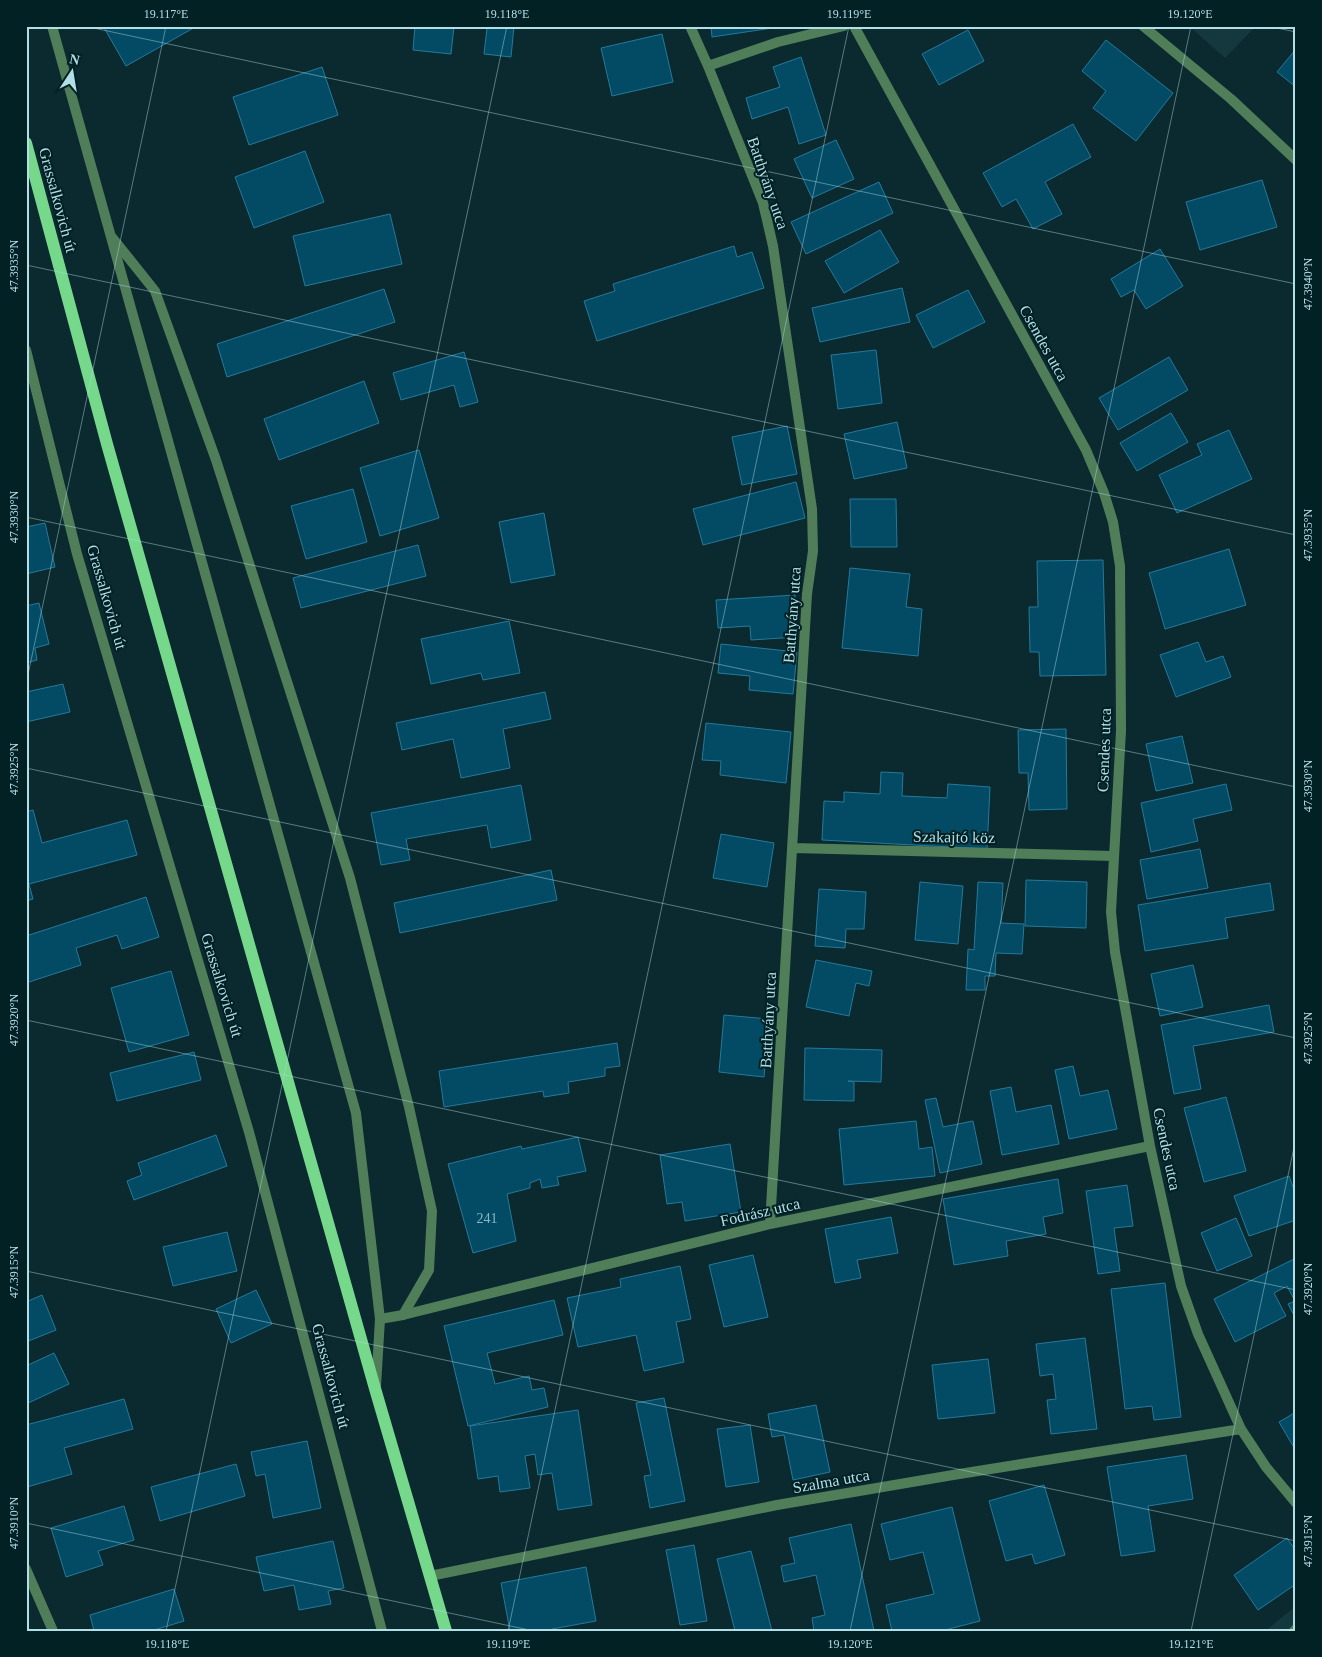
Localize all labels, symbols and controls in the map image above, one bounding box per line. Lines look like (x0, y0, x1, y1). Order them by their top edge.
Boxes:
text: 19.117°E (144, 7, 188, 21)
text: 19.118°E (485, 7, 529, 21)
text: 19.119°E (827, 7, 871, 21)
text: 19.120°E (1167, 7, 1213, 21)
north arrow (48, 48, 98, 98)
text: N (68, 51, 81, 68)
street label: Batthyány utca (743, 135, 792, 232)
street label: Grassalkovich út (36, 146, 80, 255)
text: 47.3935°N (7, 239, 21, 292)
text: 47.3940°N (1301, 257, 1315, 310)
street label: Csendes utca (1016, 302, 1072, 384)
text: 47.3930°N (7, 490, 21, 543)
text: 47.3935°N (1301, 508, 1315, 561)
street label: Grassalkovich út (84, 543, 130, 652)
street label: Batthyány utca (780, 566, 805, 664)
street label: Csendes utca (1094, 708, 1114, 792)
text: 47.3925°N (7, 742, 21, 795)
text: 47.3930°N (1301, 759, 1315, 812)
street label: Szakajtó köz (913, 828, 995, 847)
street label: Grassalkovich út (198, 931, 246, 1040)
street label: Batthyány utca (757, 971, 780, 1069)
text: 47.3920°N (7, 993, 21, 1046)
text: 47.3925°N (1301, 1011, 1315, 1064)
street label: Csendes utca (1150, 1106, 1184, 1192)
street label: Fodrász utca (718, 1195, 802, 1229)
house number: 241 (477, 1211, 498, 1226)
text: 47.3915°N (7, 1245, 21, 1298)
text: 47.3920°N (1301, 1262, 1315, 1315)
street label: Grassalkovich út (309, 1322, 353, 1431)
street label: Szalma utca (791, 1466, 871, 1496)
text: 47.3910°N (7, 1496, 21, 1549)
text: 47.3915°N (1301, 1514, 1315, 1567)
text: 19.118°E (145, 1637, 189, 1651)
text: 19.119°E (486, 1637, 530, 1651)
text: 19.120°E (827, 1637, 873, 1651)
text: 19.121°E (1168, 1637, 1214, 1651)

